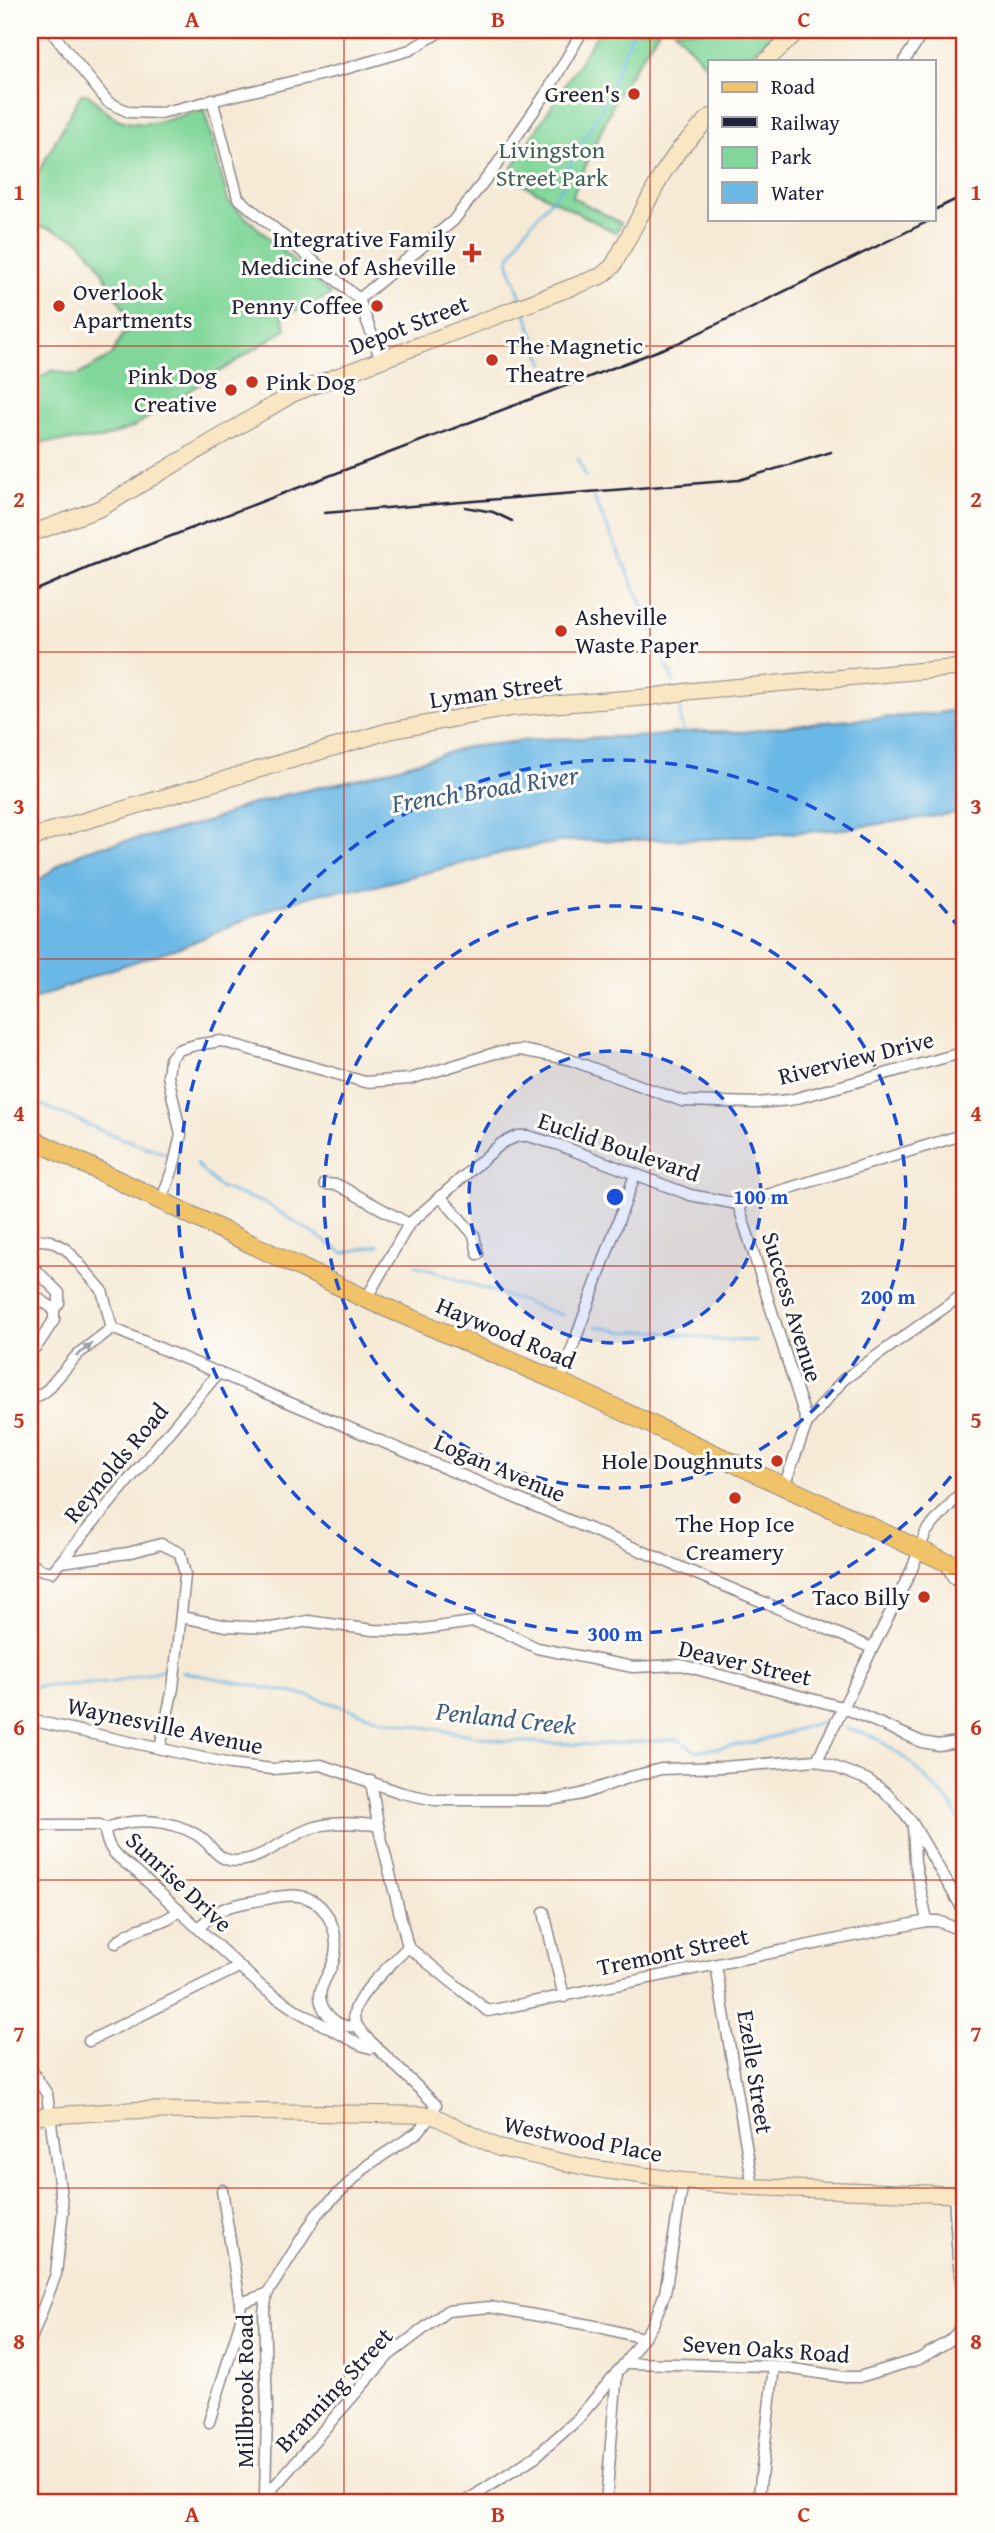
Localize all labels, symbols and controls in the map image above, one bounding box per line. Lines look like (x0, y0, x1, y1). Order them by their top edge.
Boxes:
text: A (185, 2, 200, 35)
text: B (491, 2, 505, 35)
text: C (797, 2, 811, 35)
legend (708, 60, 936, 220)
text: Road (771, 71, 816, 102)
place label: Green's (545, 76, 620, 111)
marker: Green's (626, 86, 642, 102)
text: Railway (771, 107, 840, 138)
park label: Livingston Street Park (496, 132, 609, 195)
text: Park (771, 141, 812, 172)
text: 1 (13, 175, 25, 208)
text: 1 (970, 175, 982, 208)
text: Water (771, 177, 824, 208)
place label: Integrative Family Medicine of Asheville (241, 221, 456, 284)
marker: Integrative Family Medicine of Asheville (462, 243, 482, 263)
place label: Overlook Apartments (73, 274, 193, 337)
street label: Depot Street (344, 286, 474, 363)
place label: Penny Coffee (231, 288, 363, 323)
marker: Overlook Apartments (51, 298, 67, 314)
marker: Penny Coffee (369, 298, 385, 314)
place label: The Magnetic Theatre (506, 328, 643, 391)
marker: The Magnetic Theatre (484, 352, 500, 368)
place label: Pink Dog Creative (128, 358, 217, 421)
place label: Pink Dog (266, 364, 355, 399)
marker: Pink Dog (244, 374, 260, 390)
marker: Pink Dog Creative (223, 382, 239, 398)
text: 2 (13, 482, 25, 515)
text: 2 (970, 482, 982, 515)
place label: Asheville Waste Paper (575, 599, 699, 662)
marker: Asheville Waste Paper (553, 623, 569, 639)
street label: Lyman Street (427, 664, 565, 717)
water label: French Broad River (388, 754, 582, 823)
text: 3 (13, 789, 25, 822)
text: 3 (970, 789, 982, 822)
street label: Riverview Drive (774, 1021, 937, 1094)
text: 4 (13, 1096, 25, 1129)
text: 4 (970, 1096, 982, 1129)
street label: Euclid Boulevard (534, 1102, 705, 1191)
text: 100 m (733, 1181, 789, 1212)
centre of rings (603, 1185, 627, 1209)
street label: Success Avenue (753, 1227, 832, 1386)
text: 200 m (860, 1281, 916, 1312)
street label: Haywood Road (431, 1287, 582, 1378)
one-way arrow (75, 1343, 92, 1358)
street label: Reynolds Road (55, 1395, 176, 1530)
text: 5 (13, 1403, 25, 1436)
text: 5 (970, 1403, 982, 1436)
street label: Logan Avenue (429, 1424, 571, 1511)
place label: Hole Doughnuts (602, 1443, 763, 1478)
marker: Hole Doughnuts (769, 1453, 785, 1469)
marker: The Hop Ice Creamery (727, 1490, 743, 1506)
place label: The Hop Ice Creamery (675, 1506, 795, 1569)
place label: Taco Billy (812, 1579, 910, 1614)
marker: Taco Billy (916, 1589, 932, 1605)
text: 300 m (587, 1618, 643, 1649)
street label: Deaver Street (675, 1630, 816, 1695)
street label: Waynesville Avenue (64, 1688, 266, 1763)
water label: Penland Creek (433, 1691, 578, 1744)
text: 6 (13, 1710, 25, 1743)
text: 6 (970, 1710, 982, 1743)
street label: Sunrise Drive (118, 1823, 241, 1940)
street label: Tremont Street (594, 1918, 752, 1985)
street label: Ezelle Street (728, 2008, 783, 2137)
text: 7 (13, 2017, 25, 2050)
text: 7 (970, 2017, 982, 2050)
street label: Westwood Place (501, 2106, 665, 2171)
street label: Millbrook Road (227, 2314, 262, 2468)
street label: Branning Street (266, 2319, 401, 2460)
text: 8 (13, 2324, 25, 2357)
text: 8 (970, 2324, 982, 2357)
street label: Seven Oaks Road (681, 2325, 851, 2372)
text: A (185, 2497, 200, 2530)
text: B (491, 2497, 505, 2530)
text: C (797, 2497, 811, 2530)

